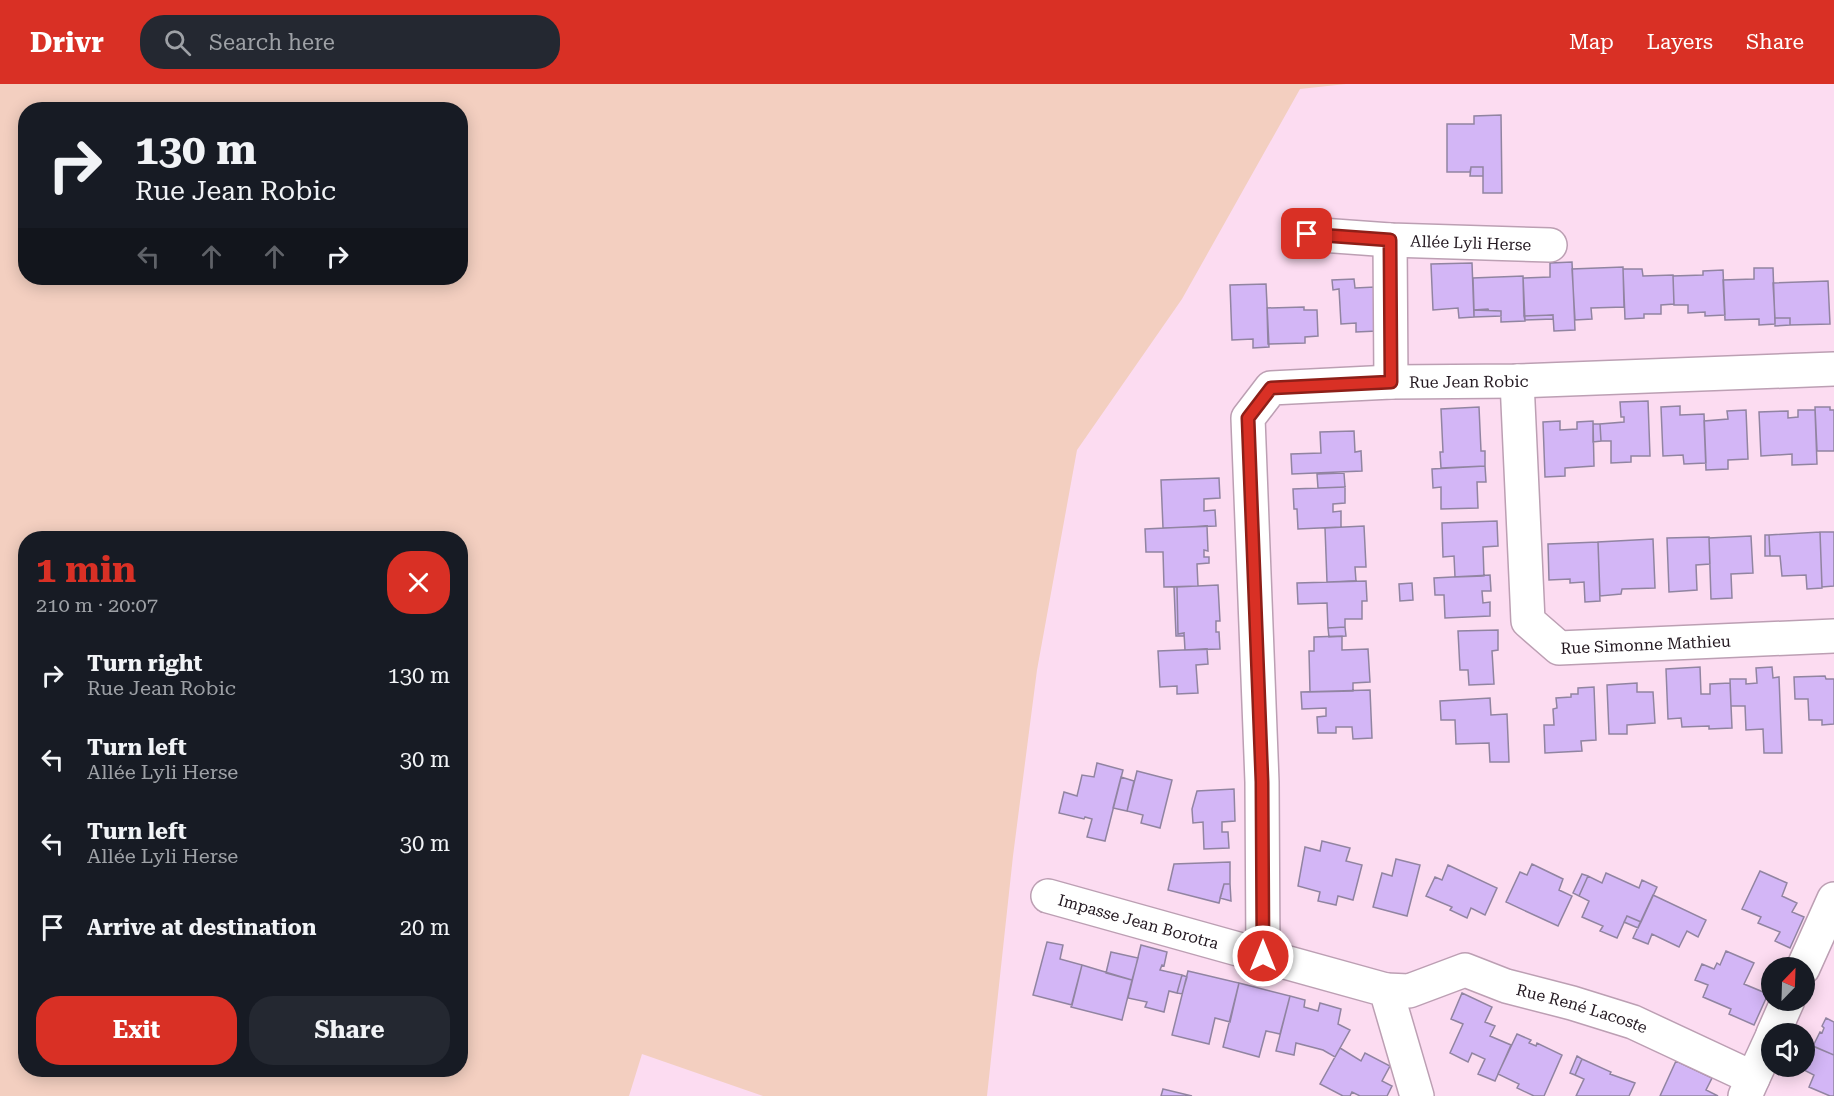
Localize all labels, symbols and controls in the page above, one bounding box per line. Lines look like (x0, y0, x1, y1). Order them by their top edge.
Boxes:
search box (140, 15, 560, 69)
text: Drivr (30, 26, 104, 59)
icon: search (161, 26, 194, 59)
text: Search here (209, 30, 335, 55)
text: Map (1569, 30, 1614, 54)
text: Layers (1647, 30, 1713, 54)
text: Share (1746, 30, 1804, 54)
text: 130 m (135, 125, 257, 174)
icon: right (36, 126, 114, 204)
text: Rue Jean Robic (135, 175, 336, 207)
pin (1281, 208, 1332, 259)
icon: arrive (1290, 217, 1323, 250)
street label: Allée Lyli Herse (1410, 232, 1532, 254)
icon: left (132, 240, 165, 273)
icon: ahead (195, 240, 228, 273)
icon: ahead (258, 240, 291, 273)
icon: right (321, 240, 354, 273)
street label: Rue Jean Robic (1409, 372, 1529, 392)
text: 1 min (36, 549, 136, 591)
button: close (387, 551, 450, 614)
text: 210 m · 20:07 (36, 593, 158, 617)
street label: Rue Simonne Mathieu (1560, 632, 1731, 658)
text: Turn right (87, 651, 202, 676)
icon: right (36, 659, 69, 692)
text: 130 m (387, 663, 450, 688)
text: Rue Jean Robic (87, 676, 236, 700)
text: Turn left (87, 735, 187, 760)
icon: left (36, 743, 69, 776)
text: 30 m (400, 747, 450, 772)
text: Allée Lyli Herse (87, 760, 238, 784)
text: Turn left (87, 819, 187, 844)
icon: left (36, 827, 69, 860)
text: 30 m (400, 831, 450, 856)
text: Allée Lyli Herse (87, 844, 238, 868)
street label: Impasse Jean Borotra (1056, 890, 1221, 953)
icon: arrive (36, 911, 69, 944)
text: Arrive at destination (87, 915, 316, 940)
text: 20 m (400, 915, 450, 940)
position arrow (1231, 924, 1295, 988)
north arrow (1761, 957, 1815, 1011)
map controls (1761, 957, 1815, 1077)
street label: Rue René Lacoste (1514, 980, 1651, 1038)
button: Exit (36, 996, 237, 1065)
button: Share (249, 996, 450, 1065)
button: sound (1761, 1023, 1815, 1077)

